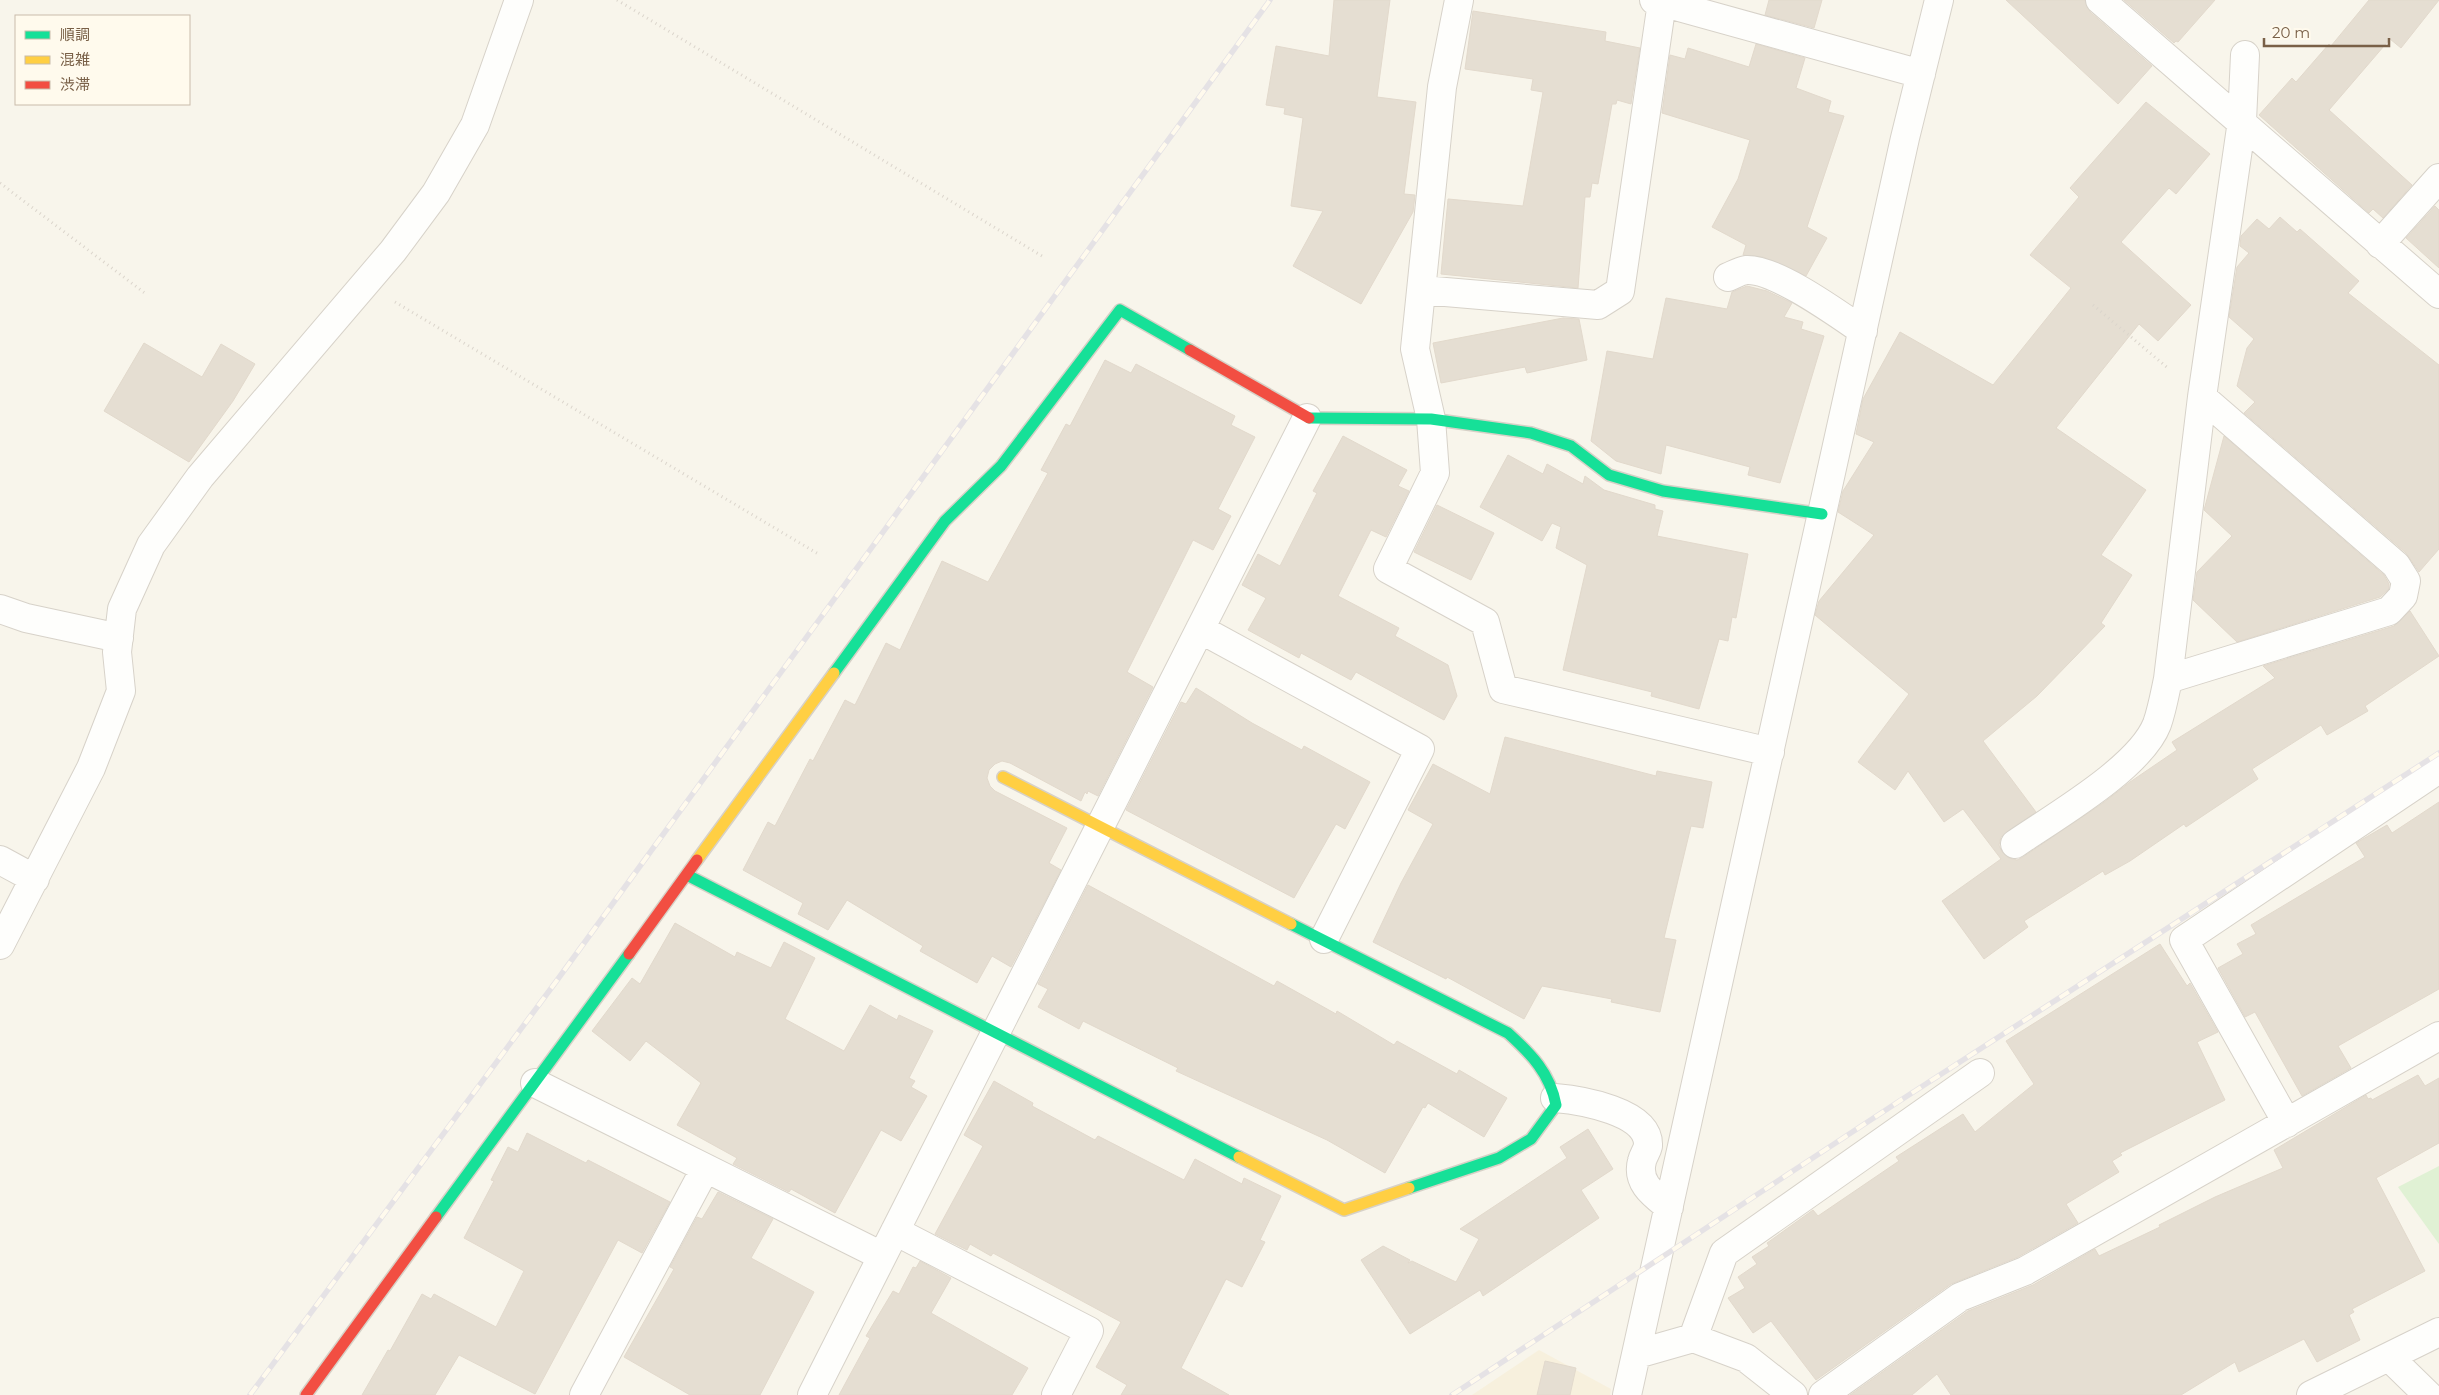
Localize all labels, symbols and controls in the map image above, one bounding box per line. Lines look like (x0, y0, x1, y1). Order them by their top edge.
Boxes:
legend (15, 15, 190, 105)
scale bar (2264, 15, 2389, 47)
text: 20 m (2272, 23, 2310, 42)
text: 順調 (60, 25, 90, 44)
text: 混雑 (60, 50, 90, 69)
text: 渋滞 (60, 75, 90, 94)

